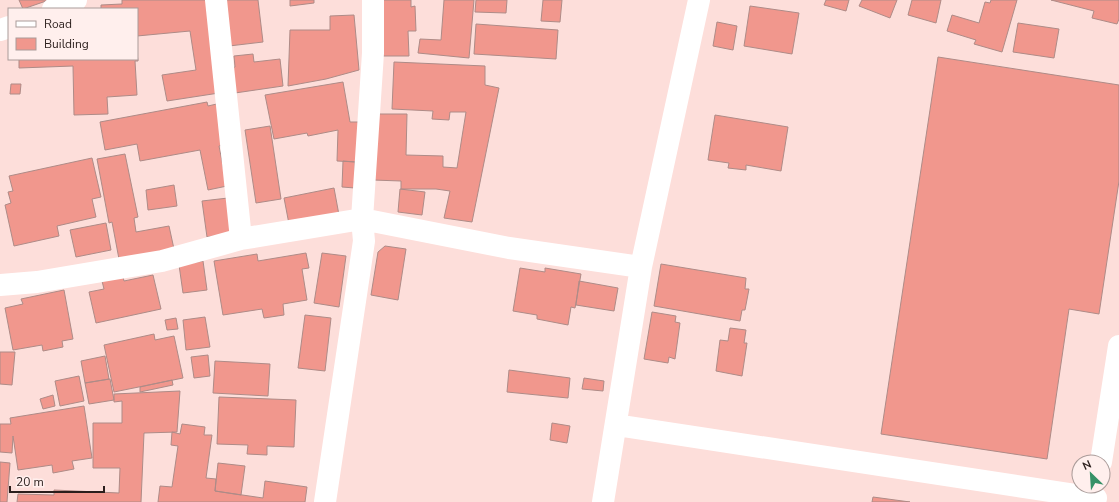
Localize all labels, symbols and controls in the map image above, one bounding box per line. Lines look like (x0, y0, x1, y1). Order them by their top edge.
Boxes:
legend (8, 8, 138, 60)
text: Road (44, 16, 72, 32)
text: Building (44, 36, 89, 52)
north arrow (1071, 454, 1111, 494)
text: N (1080, 457, 1094, 474)
scale bar (10, 468, 104, 494)
text: 20 m (16, 474, 44, 490)

